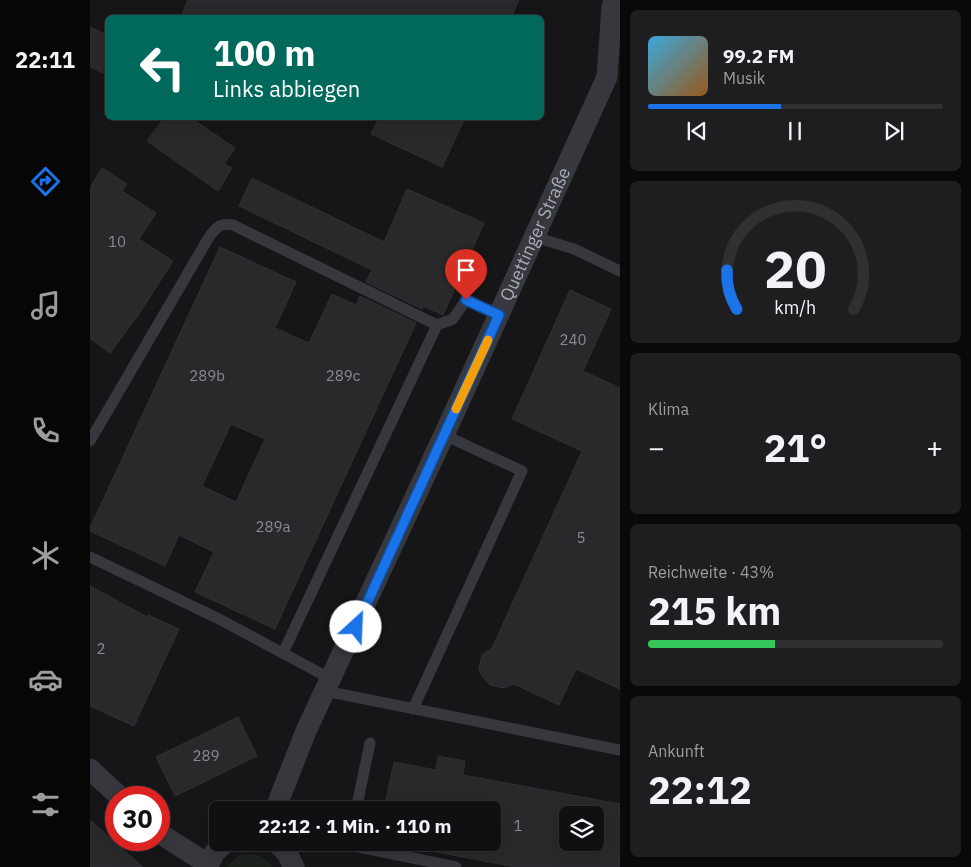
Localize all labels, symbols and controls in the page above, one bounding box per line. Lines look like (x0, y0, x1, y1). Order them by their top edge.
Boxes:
text: 100 m (213, 30, 316, 76)
icon: left (130, 35, 195, 100)
text: 99.2 FM (723, 44, 794, 68)
text: 22:11 (15, 45, 75, 74)
text: Musik (723, 68, 765, 88)
text: Links abbiegen (213, 74, 360, 103)
icon: previous (683, 117, 711, 145)
icon: pause (781, 117, 809, 145)
icon: next (880, 117, 908, 145)
street label: Quettinger Straße (495, 163, 575, 305)
icon: directions (28, 164, 63, 199)
house number: 10 (108, 232, 126, 251)
text: 20 (764, 235, 827, 302)
pin (445, 249, 487, 300)
icon: arrive (452, 256, 480, 284)
icon: music (28, 288, 63, 323)
text: km/h (775, 296, 817, 319)
house number: 240 (559, 330, 587, 349)
house number: 289b (189, 366, 225, 385)
house number: 289c (326, 366, 361, 385)
text: Klima (648, 399, 689, 419)
icon: phone (28, 413, 63, 448)
text: 21° (764, 423, 827, 472)
text: − (648, 429, 665, 466)
text: + (926, 429, 943, 466)
house number: 289a (255, 517, 291, 536)
house number: 5 (576, 528, 586, 547)
icon: climate (28, 538, 63, 573)
text: Reichweite · 43% (648, 562, 774, 582)
text: 215 km (648, 586, 781, 635)
position arrow (329, 600, 381, 652)
house number: 2 (96, 639, 106, 658)
icon: car (28, 662, 63, 697)
text: Ankunft (648, 741, 705, 761)
house number: 289 (192, 746, 220, 765)
text: 22:12 (648, 765, 752, 814)
speed limit sign: 30 (105, 786, 170, 851)
icon: filters (28, 787, 63, 822)
map controls (559, 806, 604, 851)
button: layers (559, 806, 604, 851)
text: 22:12 · 1 Min. · 110 m (258, 814, 452, 838)
house number: 1 (513, 816, 523, 835)

